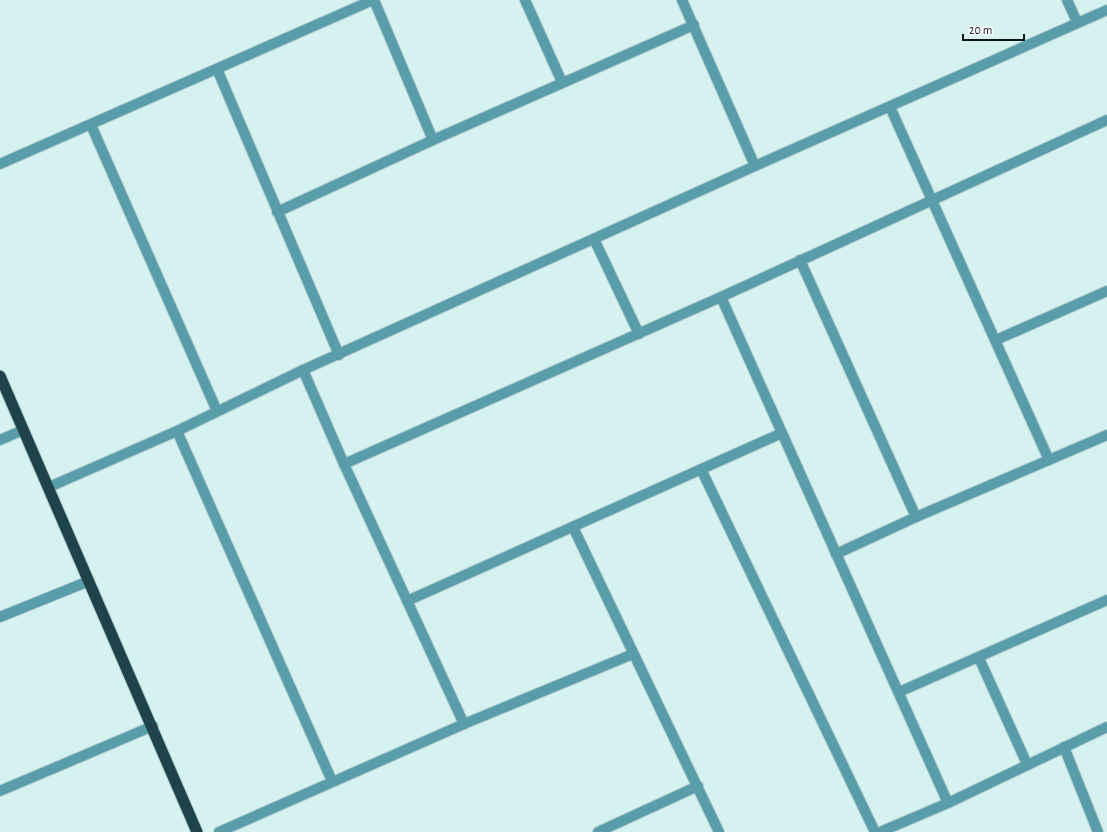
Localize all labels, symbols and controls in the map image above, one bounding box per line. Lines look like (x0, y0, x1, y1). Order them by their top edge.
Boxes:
scale bar (963, 16, 1024, 42)
text: 20 m (969, 24, 992, 36)

